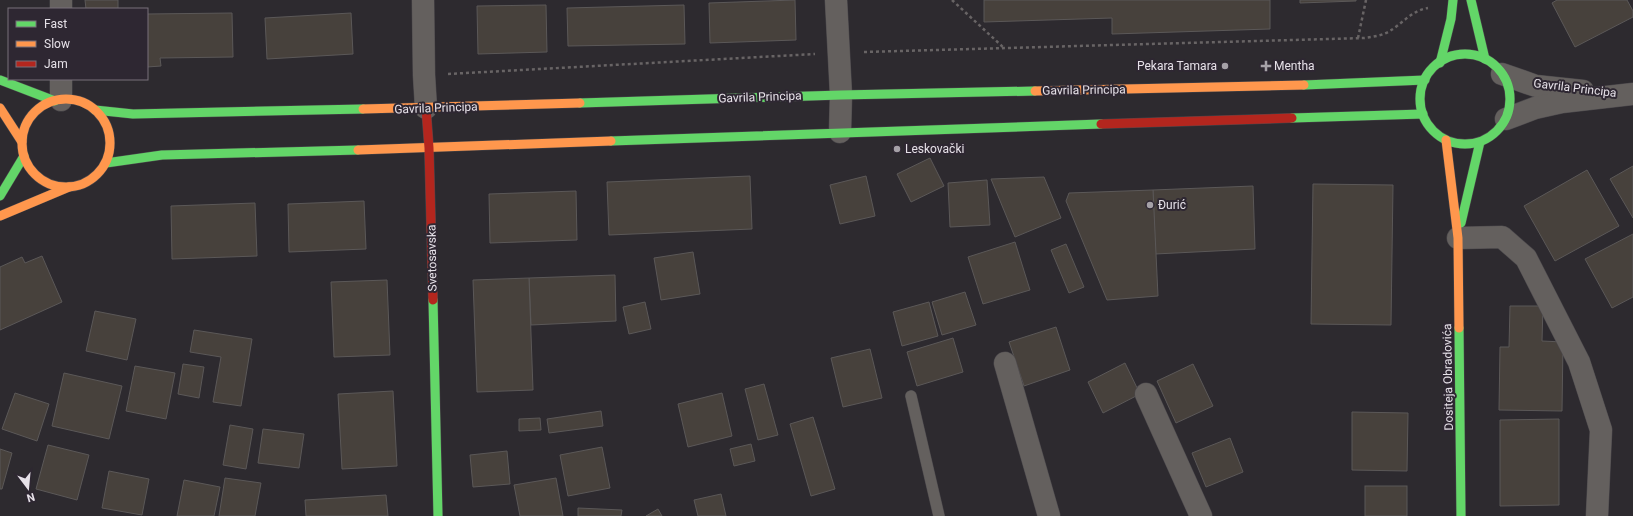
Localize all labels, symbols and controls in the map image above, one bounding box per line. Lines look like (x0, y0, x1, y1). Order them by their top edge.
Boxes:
legend (8, 8, 148, 80)
text: Fast (44, 17, 67, 31)
text: Slow (44, 37, 70, 51)
text: Jam (44, 57, 68, 71)
place label: Pekara Tamara (1137, 59, 1217, 73)
place label: Mentha (1274, 59, 1315, 73)
marker: Pekara Tamara (1220, 61, 1230, 71)
marker: Mentha (1261, 61, 1271, 71)
street label: Gavrila Principa (1533, 76, 1617, 100)
street label: Gavrila Principa (1042, 82, 1126, 98)
street label: Gavrila Principa (718, 89, 802, 105)
street label: Gavrila Principa (394, 100, 478, 116)
place label: Leskovački (905, 142, 964, 156)
marker: Leskovački (892, 144, 902, 154)
place label: Đurić (1158, 198, 1186, 212)
marker: Đurić (1145, 200, 1155, 210)
street label: Svetosavska (424, 224, 440, 292)
street label: Dositeja Obradovića (1440, 323, 1456, 431)
north arrow (8, 468, 48, 508)
text: N (25, 490, 36, 505)

